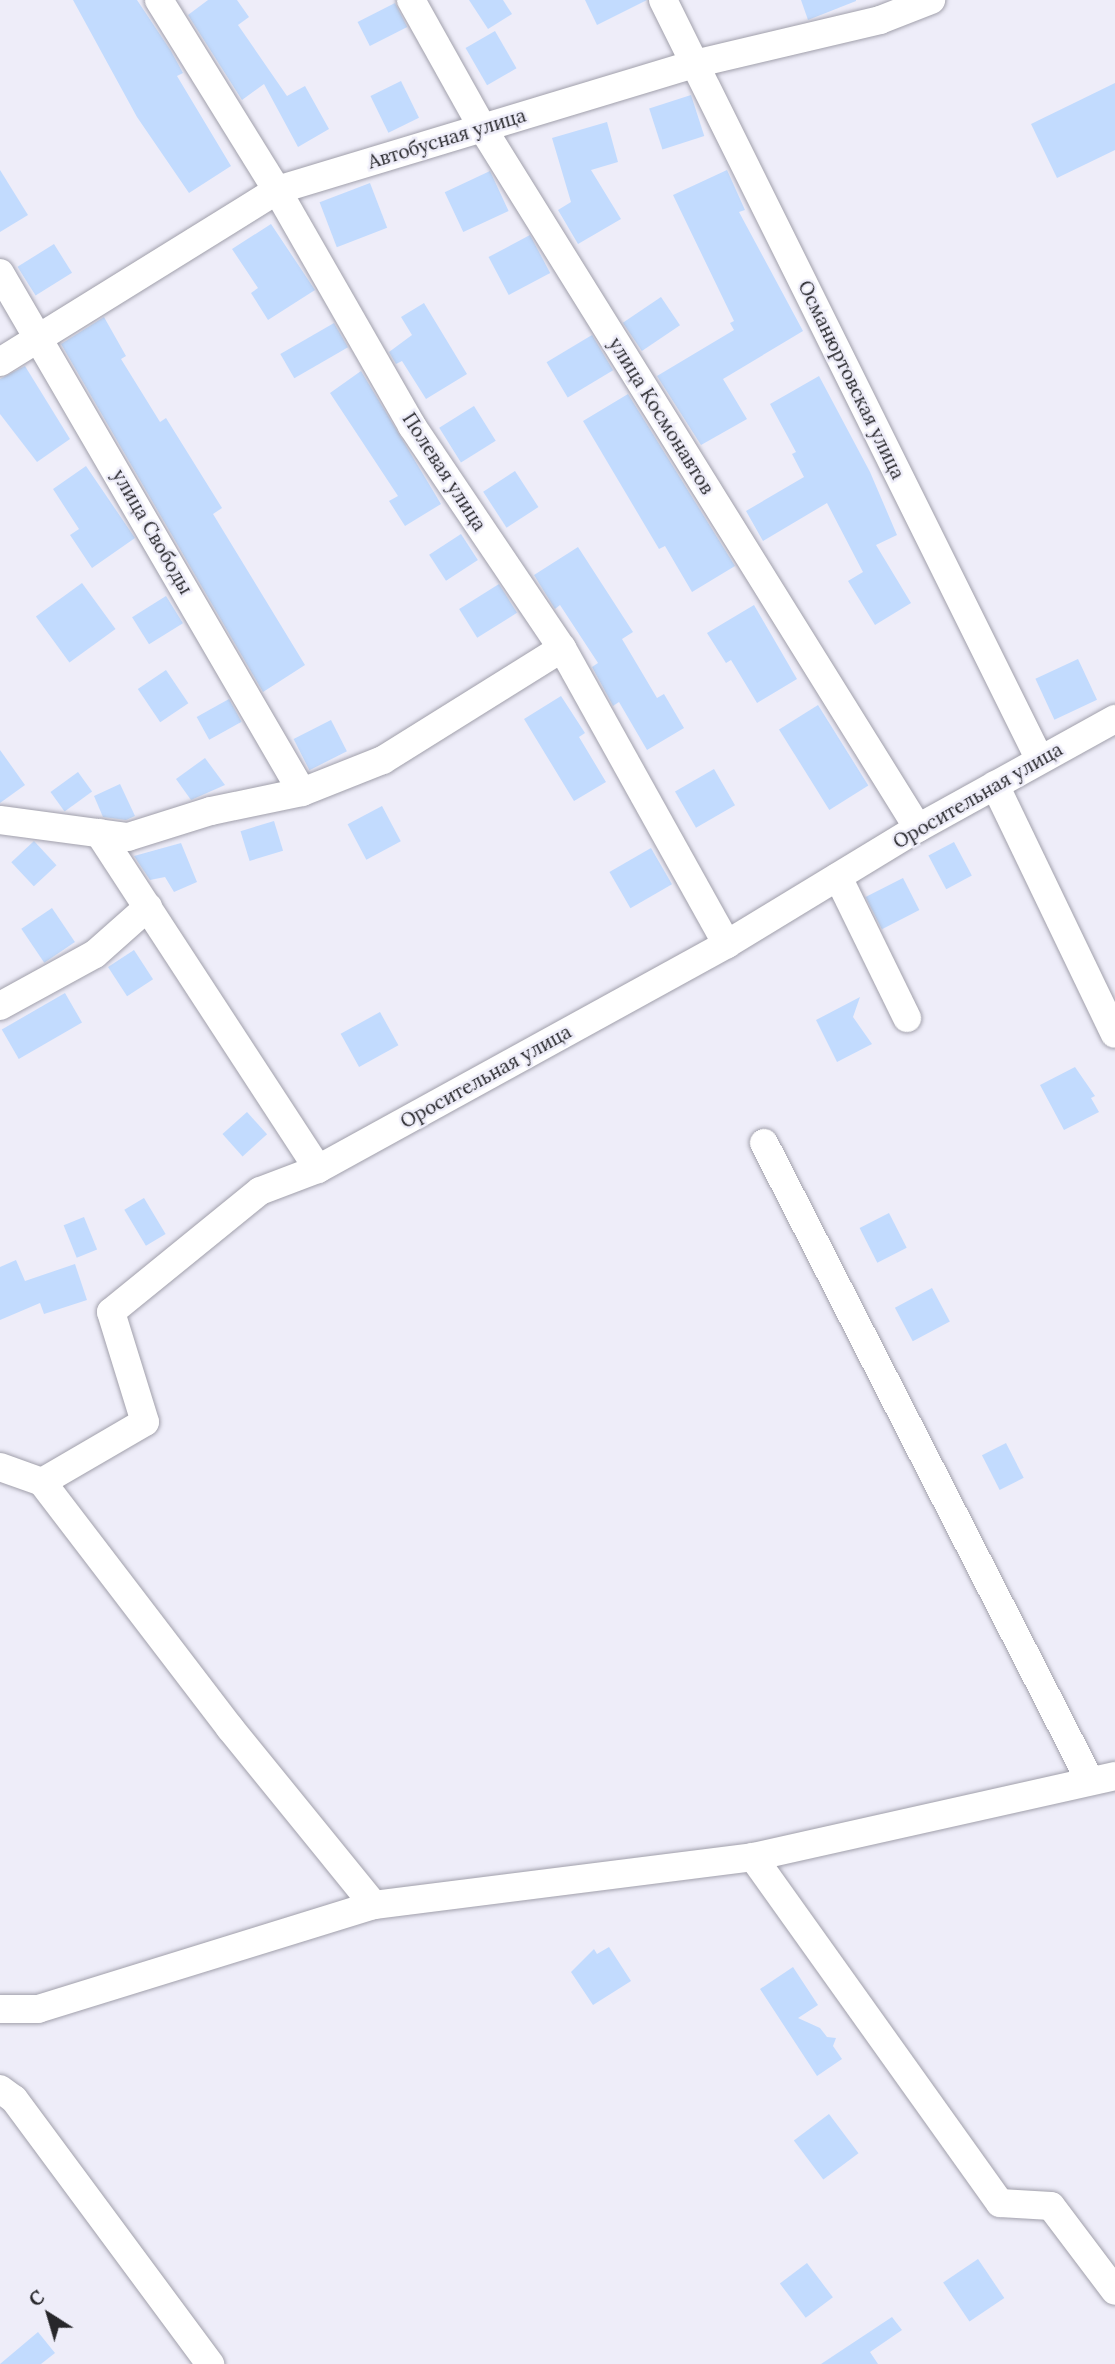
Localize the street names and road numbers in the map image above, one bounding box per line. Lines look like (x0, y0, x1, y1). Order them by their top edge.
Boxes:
street label: Автобусная улица (365, 104, 529, 174)
street label: Османюртовская улица (793, 277, 909, 483)
street label: улица Космонавтов (603, 333, 719, 499)
street label: Полевая улица (397, 409, 491, 535)
street label: улица Свободы (107, 465, 197, 599)
street label: Оросительная улица (889, 738, 1067, 854)
street label: Оросительная улица (397, 1021, 575, 1133)

